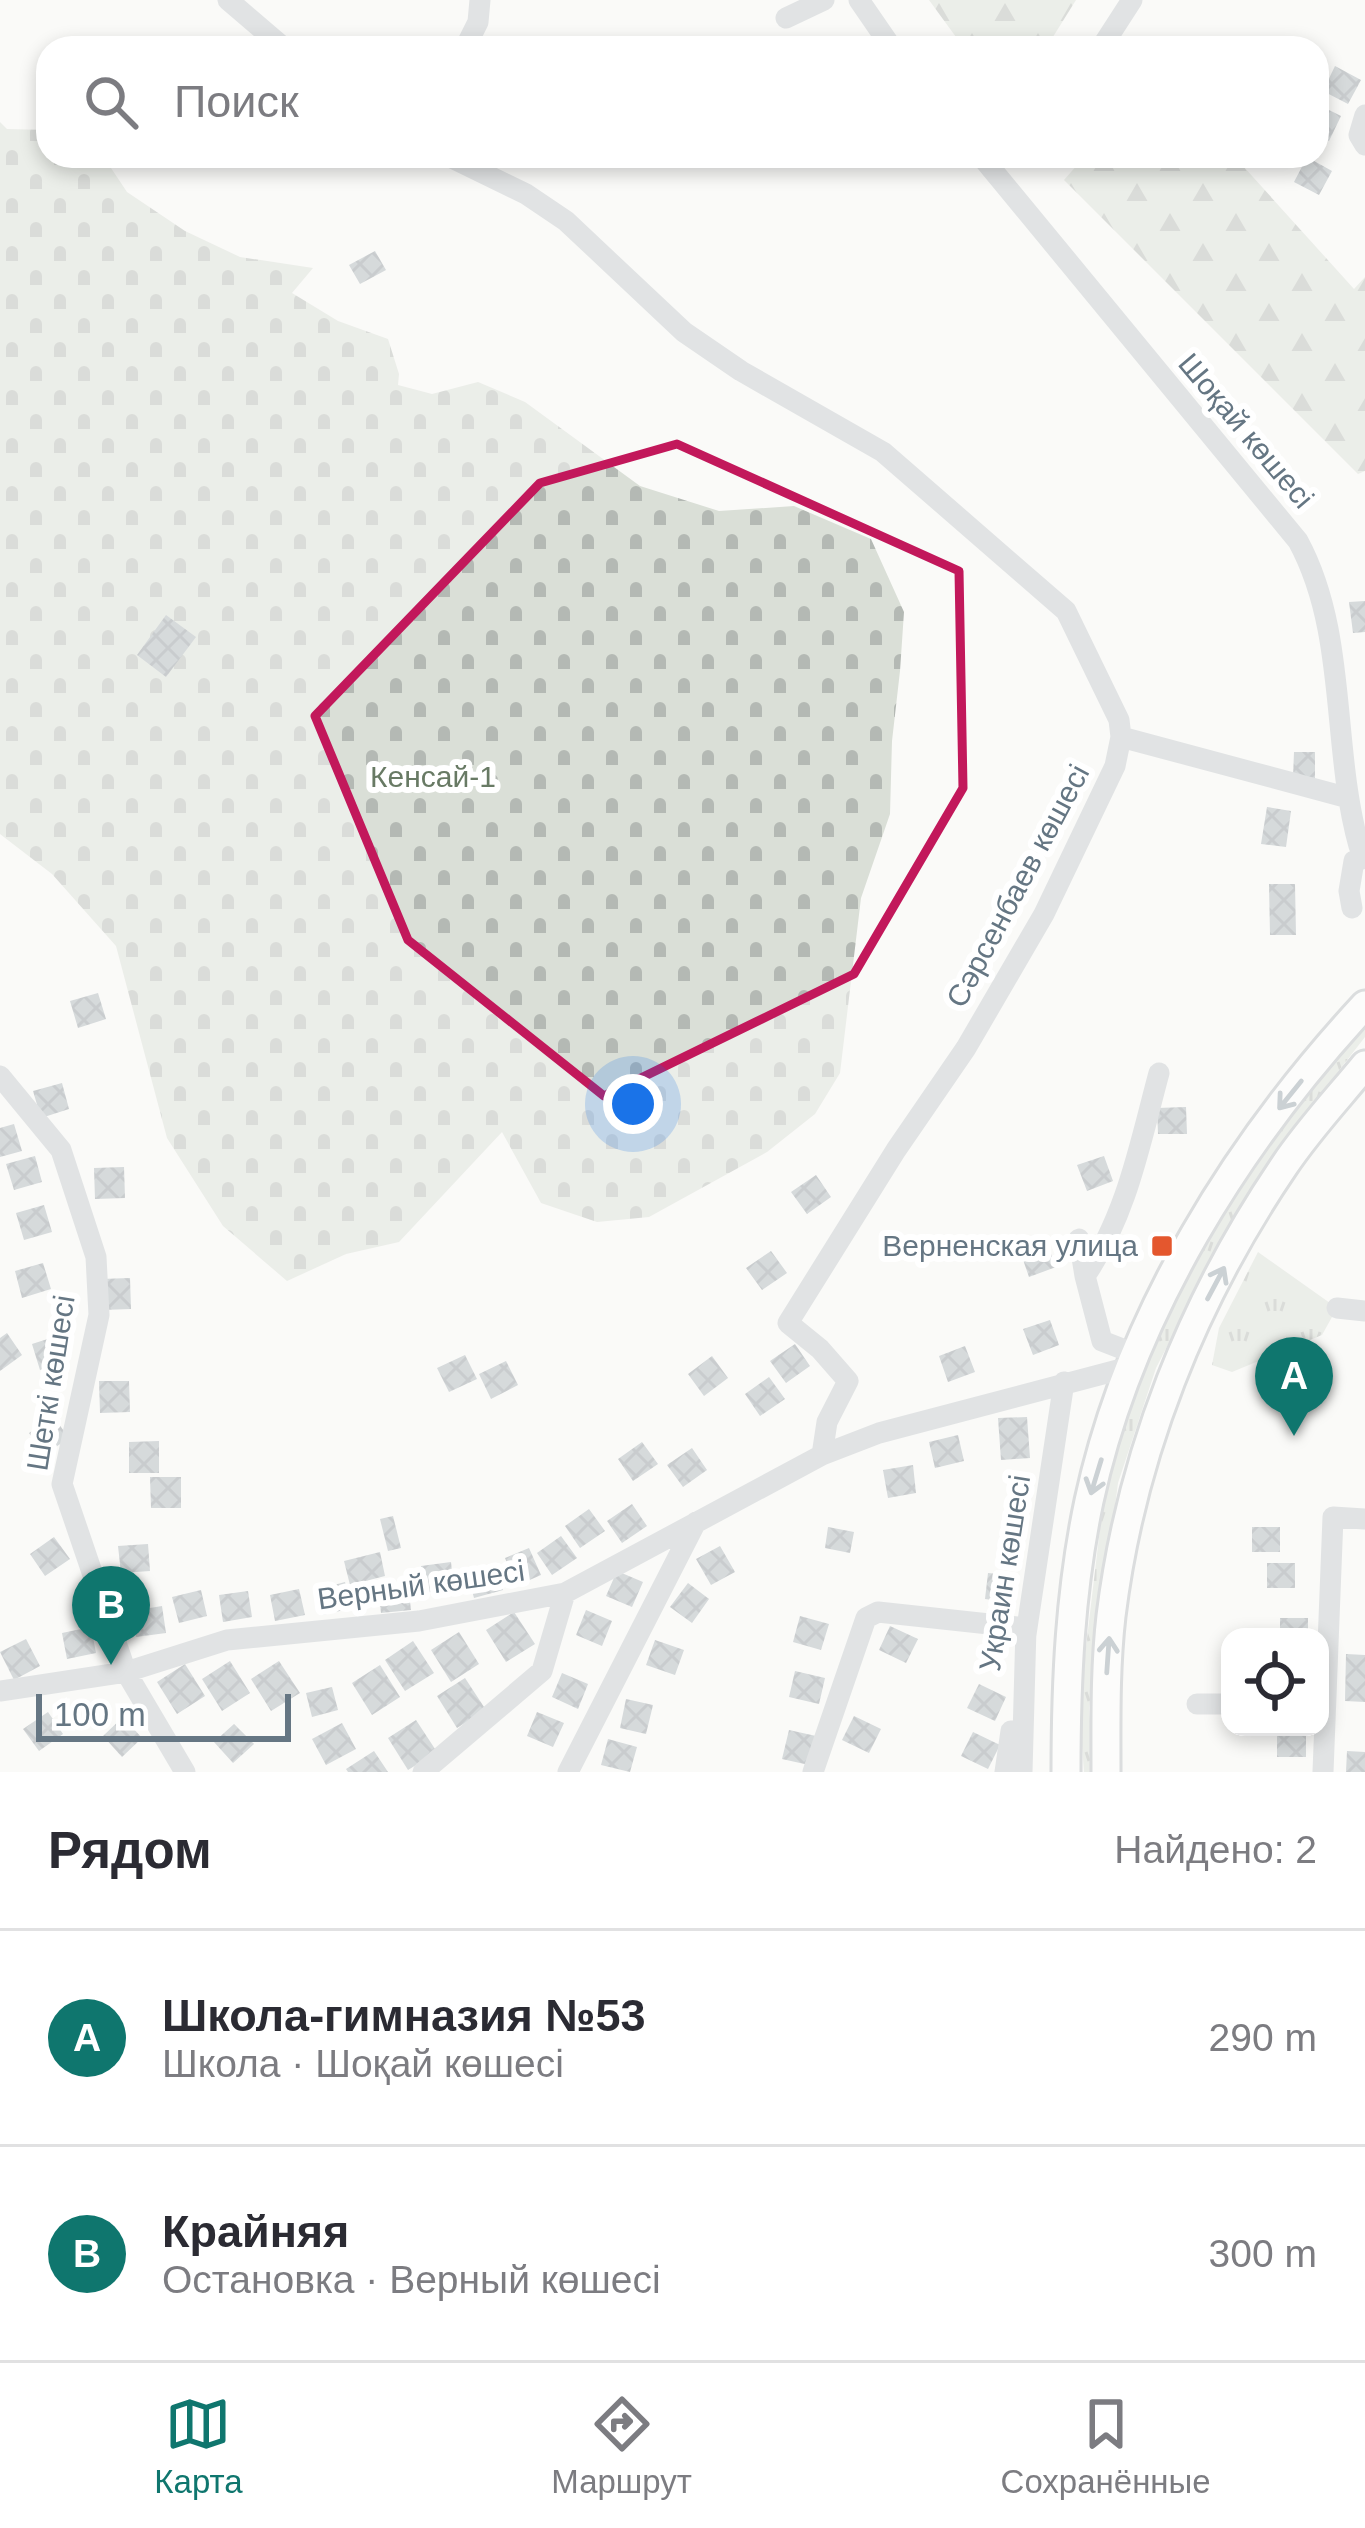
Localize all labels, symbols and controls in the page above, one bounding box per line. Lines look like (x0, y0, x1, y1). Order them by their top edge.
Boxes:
search box (36, 36, 1329, 168)
icon: search (78, 69, 144, 135)
text: Поиск (174, 76, 299, 127)
street label: Шоқай көшесі (1172, 347, 1321, 515)
street label: Сәрсенбаев көшесі (940, 759, 1095, 1013)
park label: Кенсай-1 (370, 760, 496, 793)
your location (603, 1074, 663, 1134)
one-way arrow (1277, 1078, 1303, 1110)
place label: Верненская улица (882, 1229, 1138, 1262)
marker: Верненская улица (1149, 1233, 1175, 1259)
one-way arrow (1205, 1266, 1228, 1302)
street label: Шеткі көшесі (20, 1293, 81, 1473)
pin: A (1255, 1337, 1333, 1436)
one-way arrow (1084, 1457, 1106, 1495)
street label: Украин көшесі (973, 1473, 1036, 1673)
street label: Верный көшесі (315, 1554, 527, 1615)
pin: B (72, 1566, 150, 1665)
map controls (1221, 1628, 1329, 1736)
button: locate (1221, 1628, 1329, 1736)
one-way arrow (1097, 1636, 1120, 1675)
scale bar (36, 1688, 291, 1741)
text: 100 m (54, 1696, 146, 1733)
text: Рядом (48, 1822, 212, 1879)
text: Найдено: 2 (1114, 1828, 1317, 1871)
text: Школа-гимназия №53 (162, 1990, 646, 2041)
text: A (73, 2016, 101, 2059)
text: 290 m (1209, 2016, 1317, 2059)
text: Школа · Шоқай көшесі (162, 2042, 564, 2085)
text: Крайняя (162, 2206, 349, 2257)
text: B (73, 2232, 101, 2275)
text: 300 m (1209, 2232, 1317, 2275)
text: Остановка · Верный көшесі (162, 2258, 661, 2301)
tab: Карта (154, 2391, 243, 2501)
tab: Маршрут (551, 2391, 692, 2501)
tab: Сохранённые (1001, 2391, 1211, 2501)

